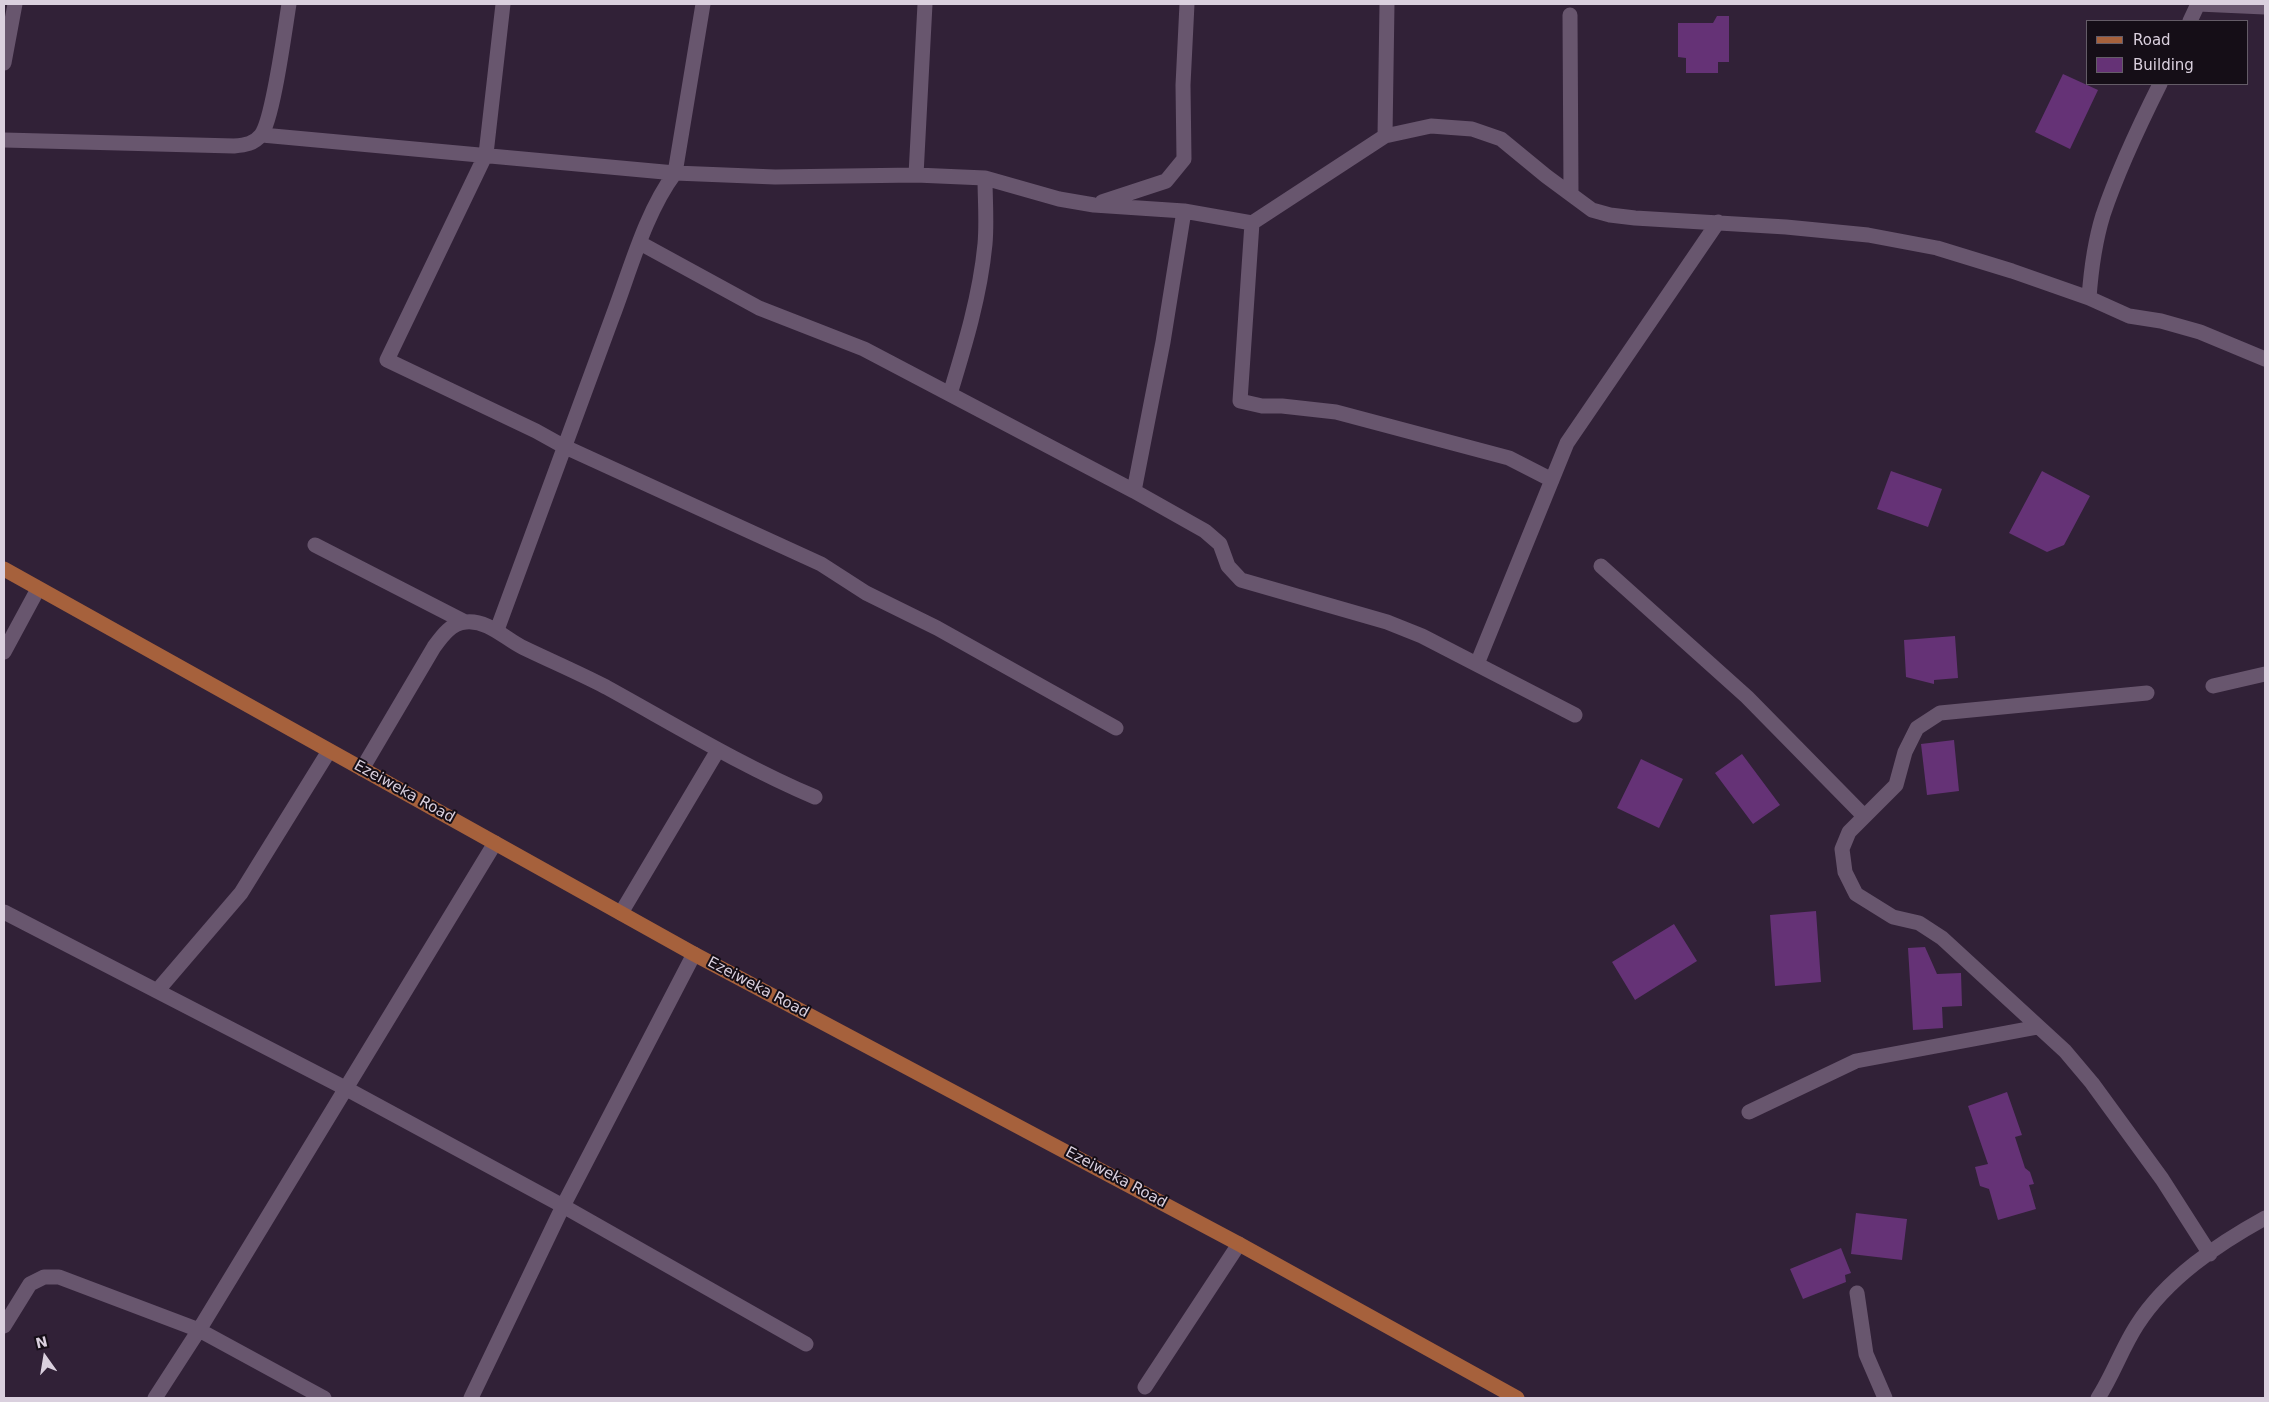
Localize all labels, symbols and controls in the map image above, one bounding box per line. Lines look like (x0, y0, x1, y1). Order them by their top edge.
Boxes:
legend (2086, 20, 2249, 85)
text: Road (2133, 31, 2171, 49)
text: Building (2133, 56, 2194, 74)
street label: Ezeiweka Road (351, 757, 457, 827)
street label: Ezeiweka Road (704, 954, 812, 1022)
street label: Ezeiweka Road (1062, 1144, 1170, 1212)
north arrow (20, 1332, 70, 1382)
text: N (34, 1333, 49, 1351)

